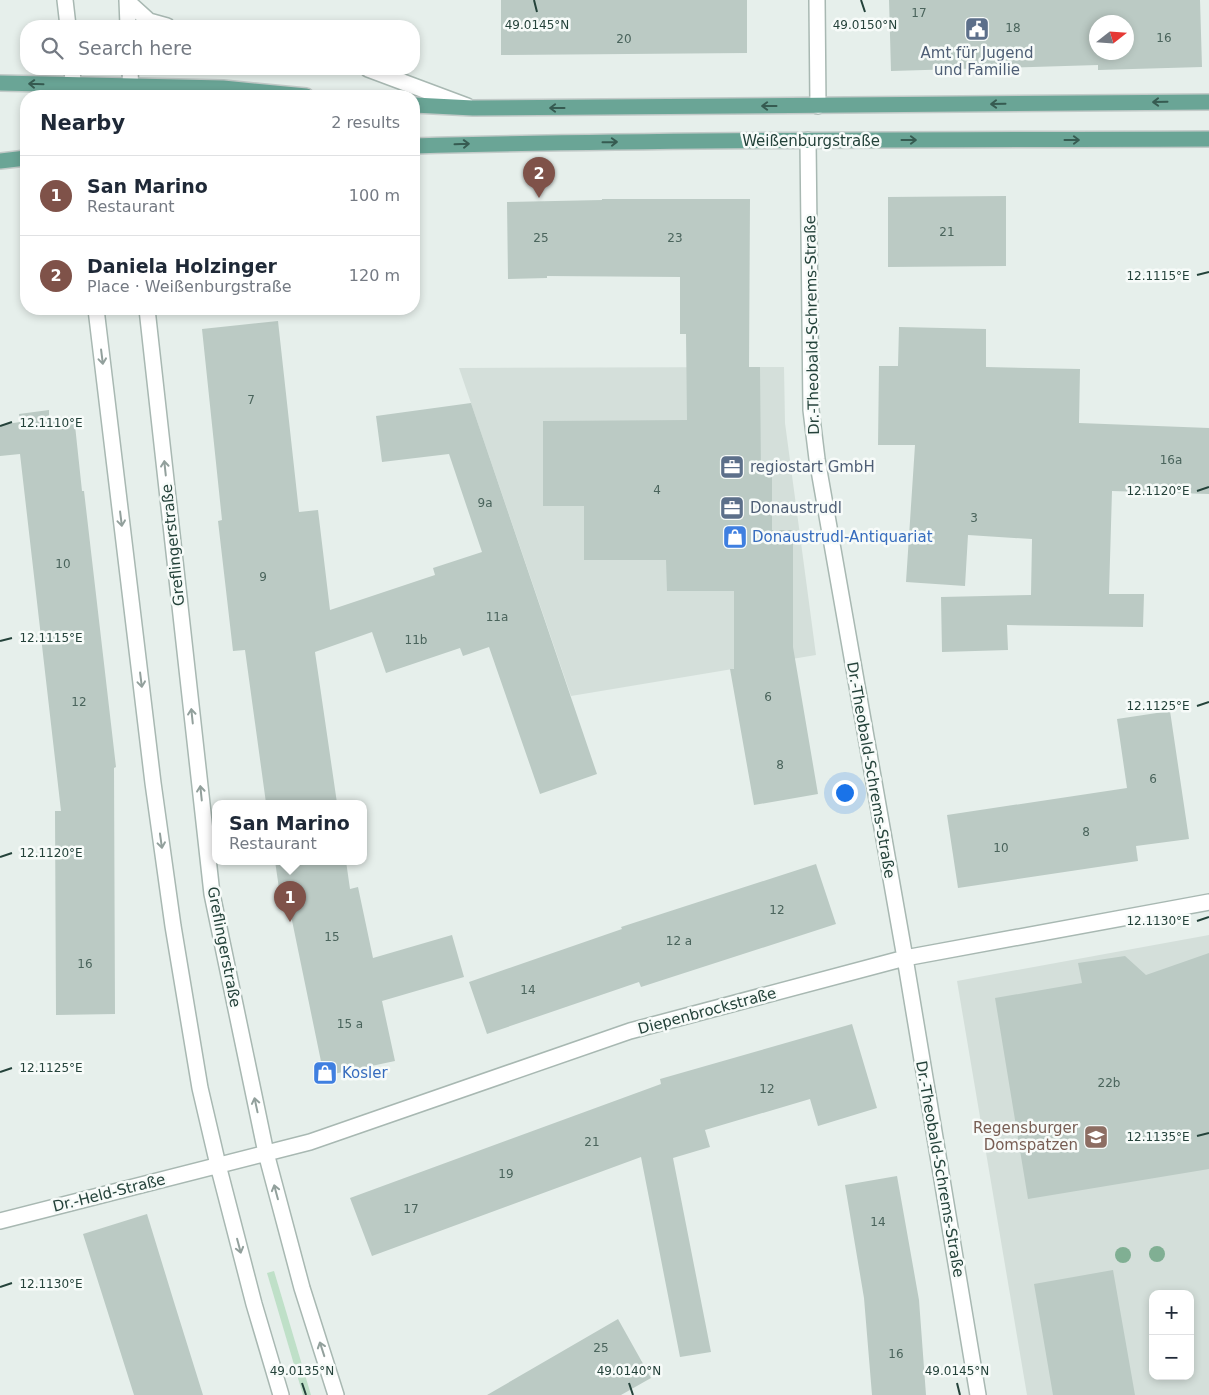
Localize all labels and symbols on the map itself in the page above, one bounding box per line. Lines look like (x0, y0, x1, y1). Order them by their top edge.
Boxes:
house number: 17 (911, 6, 927, 20)
north arrow (1089, 15, 1134, 60)
public building icon: Amt für Jugend und Familie (964, 16, 990, 42)
text: 49.0145°N (505, 18, 569, 32)
text: 49.0150°N (833, 18, 897, 32)
house number: 18 (1005, 21, 1021, 35)
house number: 16 (1156, 31, 1172, 45)
house number: 20 (616, 32, 632, 46)
place label: Amt für Jugend und Familie (921, 44, 1033, 79)
one-way arrow (29, 79, 45, 89)
one-way arrow (1153, 97, 1169, 107)
one-way arrow (990, 99, 1006, 109)
one-way arrow (761, 101, 778, 111)
one-way arrow (549, 103, 565, 113)
street label: Weißenburgstraße (742, 132, 880, 150)
one-way arrow (901, 135, 917, 145)
one-way arrow (1064, 135, 1080, 145)
one-way arrow (602, 137, 618, 147)
one-way arrow (454, 140, 470, 149)
pin: 2 (523, 157, 555, 198)
street label: Dr.-Theobald-Schrems-Straße (801, 215, 823, 435)
house number: 21 (939, 225, 955, 239)
house number: 25 (533, 231, 549, 245)
house number: 23 (667, 231, 683, 245)
text: 12.1115°E (1126, 269, 1190, 283)
one-way arrow (97, 349, 107, 365)
house number: 7 (247, 393, 255, 407)
text: 12.1110°E (19, 416, 83, 430)
house number: 16a (1160, 453, 1182, 467)
office icon: regiostart GmbH (719, 454, 745, 480)
place label: regiostart GmbH (750, 458, 875, 476)
one-way arrow (160, 460, 170, 476)
street label: Greflingerstraße (158, 483, 188, 607)
house number: 4 (653, 483, 661, 497)
text: 12.1120°E (1126, 484, 1190, 498)
office icon: Donaustrudl (719, 495, 745, 521)
house number: 9a (478, 496, 493, 510)
place label: Donaustrudl (750, 499, 842, 517)
one-way arrow (116, 510, 126, 526)
house number: 3 (970, 511, 978, 525)
shop icon: Donaustrudl-Antiquariat (722, 524, 748, 550)
place label: Donaustrudl-Antiquariat (752, 528, 933, 546)
house number: 10 (55, 557, 71, 571)
house number: 9 (259, 570, 267, 584)
house number: 11a (486, 610, 508, 624)
text: 12.1115°E (19, 631, 83, 645)
house number: 11b (405, 633, 427, 647)
street label: Dr.-Theobald-Schrems-Straße (843, 660, 899, 880)
one-way arrow (136, 672, 146, 688)
house number: 6 (764, 690, 772, 704)
house number: 12 (71, 695, 87, 709)
text: 12.1125°E (1126, 699, 1190, 713)
one-way arrow (187, 709, 197, 725)
house number: 8 (776, 758, 784, 772)
house number: 6 (1149, 772, 1157, 786)
your location (832, 780, 858, 806)
one-way arrow (196, 785, 206, 801)
house number: 8 (1082, 825, 1090, 839)
one-way arrow (156, 833, 166, 849)
house number: 10 (993, 841, 1009, 855)
text: 12.1120°E (19, 846, 83, 860)
pin: 1 (274, 881, 306, 922)
street label: Greflingerstraße (203, 885, 245, 1009)
house number: 12 (769, 903, 785, 917)
text: 12.1130°E (1126, 914, 1190, 928)
house number: 15 (324, 930, 340, 944)
house number: 12 a (666, 934, 692, 948)
house number: 16 (77, 957, 93, 971)
house number: 14 (520, 983, 536, 997)
street label: Diepenbrockstraße (636, 984, 778, 1038)
house number: 15 a (337, 1017, 363, 1031)
street label: Dr.-Theobald-Schrems-Straße (912, 1059, 968, 1279)
shop icon: Kosler (312, 1060, 338, 1086)
text: 12.1125°E (19, 1061, 83, 1075)
place label: Kosler (342, 1064, 388, 1082)
house number: 22b (1098, 1076, 1120, 1090)
house number: 12 (759, 1082, 775, 1096)
one-way arrow (251, 1097, 260, 1113)
place label: Regensburger Domspatzen (973, 1119, 1079, 1154)
school or university icon: Regensburger Domspatzen (1083, 1124, 1109, 1150)
text: 12.1135°E (1126, 1130, 1190, 1144)
house number: 21 (584, 1135, 600, 1149)
house number: 19 (498, 1167, 514, 1181)
street label: Dr.-Held-Straße (51, 1170, 167, 1216)
one-way arrow (271, 1185, 281, 1201)
house number: 17 (403, 1202, 419, 1216)
house number: 14 (870, 1215, 886, 1229)
one-way arrow (235, 1238, 245, 1254)
text: 12.1130°E (19, 1277, 83, 1291)
one-way arrow (316, 1341, 326, 1357)
house number: 25 (593, 1341, 609, 1355)
house number: 16 (888, 1347, 904, 1361)
text: 49.0135°N (270, 1364, 334, 1378)
text: 49.0140°N (597, 1364, 661, 1378)
text: 49.0145°N (925, 1364, 989, 1378)

